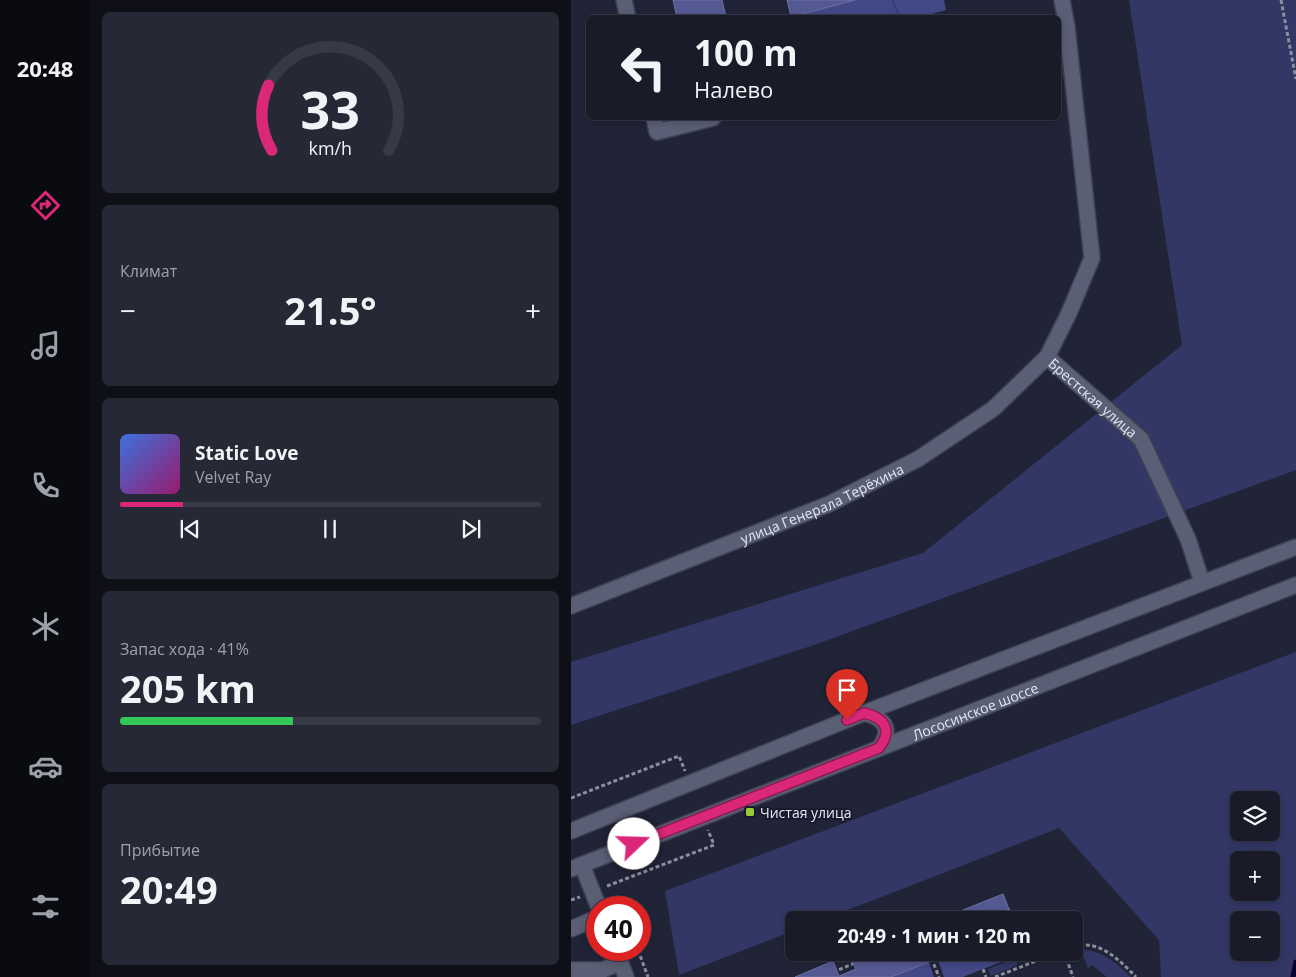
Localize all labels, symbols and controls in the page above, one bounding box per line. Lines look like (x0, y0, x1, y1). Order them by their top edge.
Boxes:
text: 100 m (694, 29, 798, 76)
icon: left (611, 35, 676, 100)
text: 20:48 (17, 53, 73, 83)
text: 33 (301, 73, 360, 144)
text: Налево (694, 74, 773, 104)
text: km/h (309, 136, 352, 160)
icon: directions (28, 188, 63, 223)
text: Климат (120, 260, 177, 282)
text: 21.5° (284, 284, 377, 336)
text: − (120, 291, 136, 329)
text: + (525, 291, 541, 329)
icon: music (28, 328, 63, 363)
street label: Брестская улица (1045, 353, 1142, 441)
text: Static Love (195, 440, 298, 466)
street label: улица Генерала Терёхина (737, 459, 906, 548)
text: Velvet Ray (195, 466, 271, 488)
icon: phone (28, 468, 63, 503)
icon: previous (176, 515, 204, 543)
icon: pause (316, 515, 344, 543)
icon: next (457, 515, 485, 543)
icon: climate (28, 609, 63, 644)
text: Запас хода · 41% (120, 638, 249, 660)
text: 205 km (120, 662, 256, 714)
pin (826, 669, 868, 720)
icon: arrive (833, 676, 861, 704)
street label: Лососинское шоссе (909, 677, 1041, 744)
icon: car (28, 749, 63, 784)
map controls (1230, 791, 1280, 961)
button: layers (1230, 791, 1280, 841)
place label: Чистая улица (760, 803, 852, 822)
marker: Чистая улица (744, 806, 756, 818)
position arrow (607, 817, 659, 869)
text: Прибытие (120, 839, 200, 861)
button: + (1230, 851, 1280, 901)
text: 20:49 (120, 863, 218, 915)
icon: filters (28, 889, 63, 924)
speed limit sign: 40 (586, 896, 651, 961)
button: − (1230, 911, 1280, 961)
text: 20:49 · 1 мин · 120 m (837, 923, 1031, 949)

